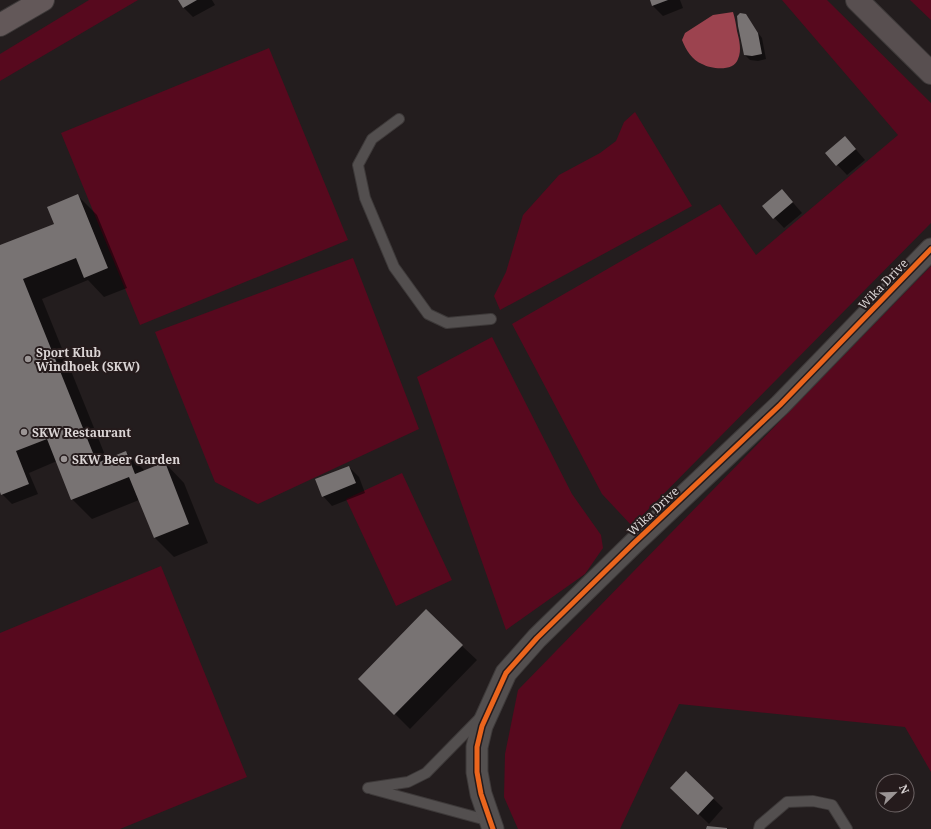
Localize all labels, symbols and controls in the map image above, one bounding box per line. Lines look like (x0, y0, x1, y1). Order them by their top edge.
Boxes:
street label: Wika Drive (854, 255, 912, 313)
place label: Sport Klub Windhoek (SKW) (36, 344, 140, 375)
marker: Sport Klub Windhoek (SKW) (23, 354, 33, 364)
place label: SKW Restaurant (32, 424, 131, 441)
marker: SKW Restaurant (19, 427, 29, 437)
place label: SKW Beer Garden (72, 451, 180, 468)
marker: SKW Beer Garden (59, 454, 69, 464)
street label: Wika Drive (623, 483, 683, 539)
north arrow (875, 773, 915, 813)
text: N (896, 782, 913, 796)

